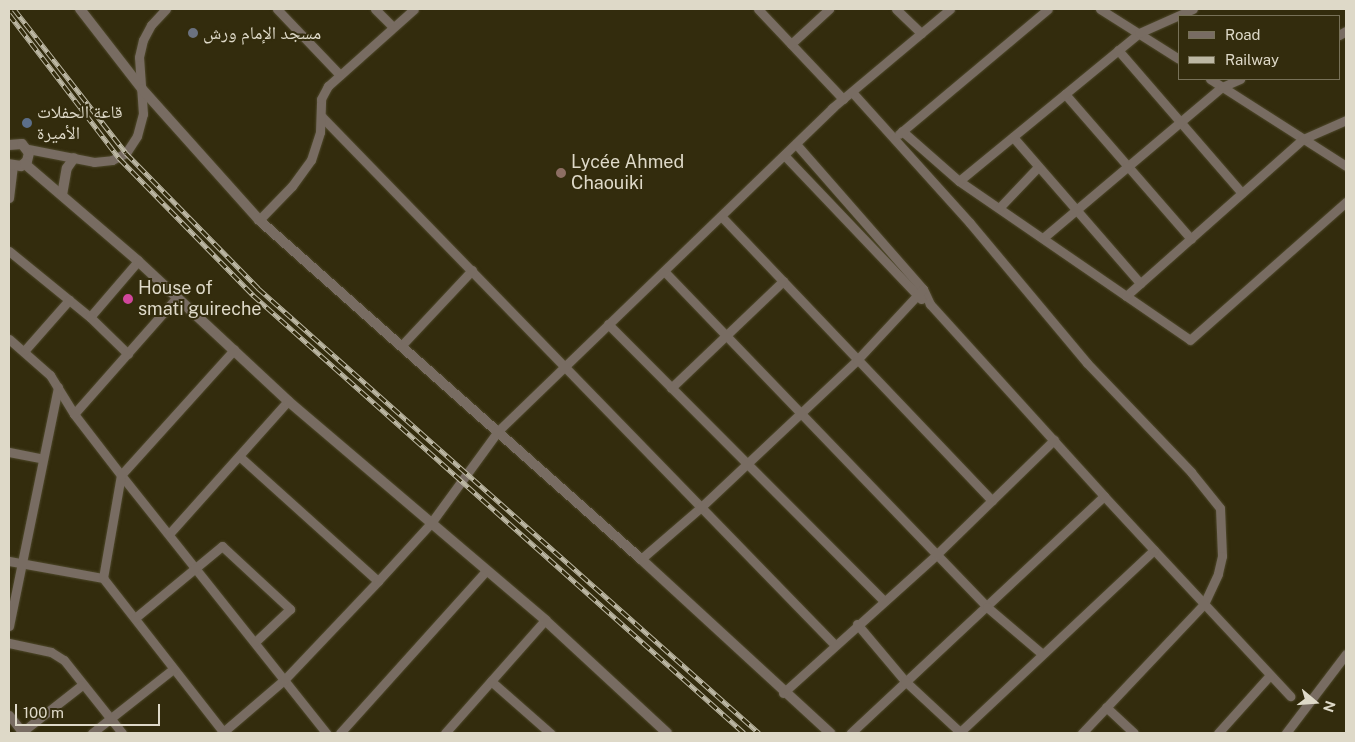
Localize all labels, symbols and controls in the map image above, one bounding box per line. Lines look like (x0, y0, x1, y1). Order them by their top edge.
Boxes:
legend (1178, 15, 1340, 80)
place label: مسجد الإمام ورش (203, 22, 321, 44)
text: Road (1225, 26, 1261, 43)
marker: مسجد الإمام ورش (187, 27, 199, 39)
text: Railway (1225, 51, 1279, 68)
place label: قاعة الحفلات الأميرة (37, 102, 123, 144)
marker: قاعة الحفلات الأميرة (21, 117, 33, 129)
place label: Lycée Ahmed Chaouiki (571, 152, 684, 194)
marker: Lycée Ahmed Chaouiki (555, 167, 567, 179)
place label: House of smati guireche (138, 278, 261, 320)
marker: House of smati guireche (122, 293, 134, 305)
north arrow (1290, 677, 1340, 727)
scale bar (18, 694, 162, 726)
text: N (1320, 699, 1339, 714)
text: 100 m (23, 704, 64, 721)

